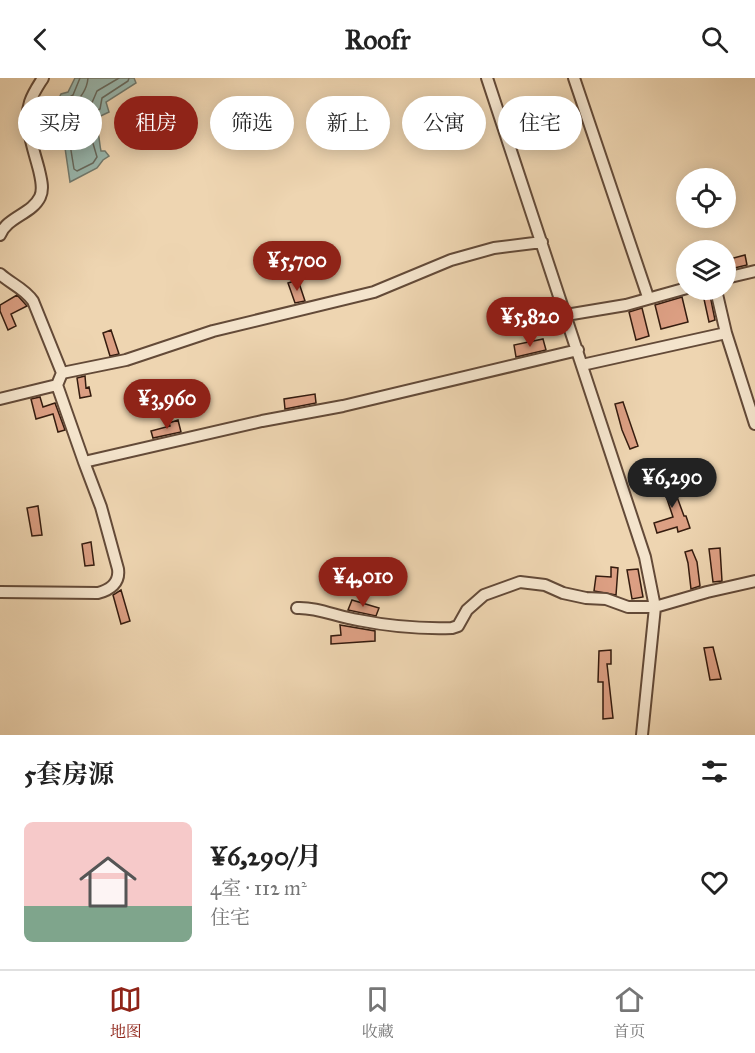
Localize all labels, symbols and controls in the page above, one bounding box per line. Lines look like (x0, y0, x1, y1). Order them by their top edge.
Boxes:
icon: back (24, 23, 57, 56)
text: Roofr (345, 23, 410, 56)
icon: search (698, 23, 731, 56)
chip: 买房 (18, 96, 102, 150)
chip: 租房 (114, 96, 198, 150)
chip: 筛选 (210, 96, 294, 150)
chip: 新上 (306, 96, 390, 150)
chip: 公寓 (402, 96, 486, 150)
chip: 住宅 (498, 96, 582, 150)
map controls (676, 168, 736, 300)
button: locate (676, 168, 736, 228)
button: layers (676, 240, 736, 300)
pin: ¥5,700 (248, 241, 346, 292)
text: ¥5,700 (267, 248, 327, 272)
pin: ¥5,820 (481, 297, 579, 348)
text: ¥5,820 (500, 304, 560, 328)
pin: ¥3,960 (118, 379, 216, 430)
text: ¥3,960 (138, 386, 196, 410)
pin: ¥6,290 (623, 458, 721, 509)
text: ¥6,290 (642, 465, 702, 489)
pin: ¥4,010 (314, 557, 412, 608)
text: ¥4,010 (333, 564, 393, 588)
icon: filters (698, 755, 731, 788)
text: 5套房源 (24, 758, 114, 790)
text: ¥6,290/月 (210, 840, 322, 872)
icon: home (72, 846, 144, 918)
icon: heart (698, 866, 731, 899)
text: 4室 · 112 m² (210, 876, 307, 900)
text: 住宅 (210, 905, 250, 929)
tab: 地图 (109, 983, 142, 1042)
tab: 收藏 (361, 983, 394, 1042)
tab: 首页 (613, 983, 646, 1042)

